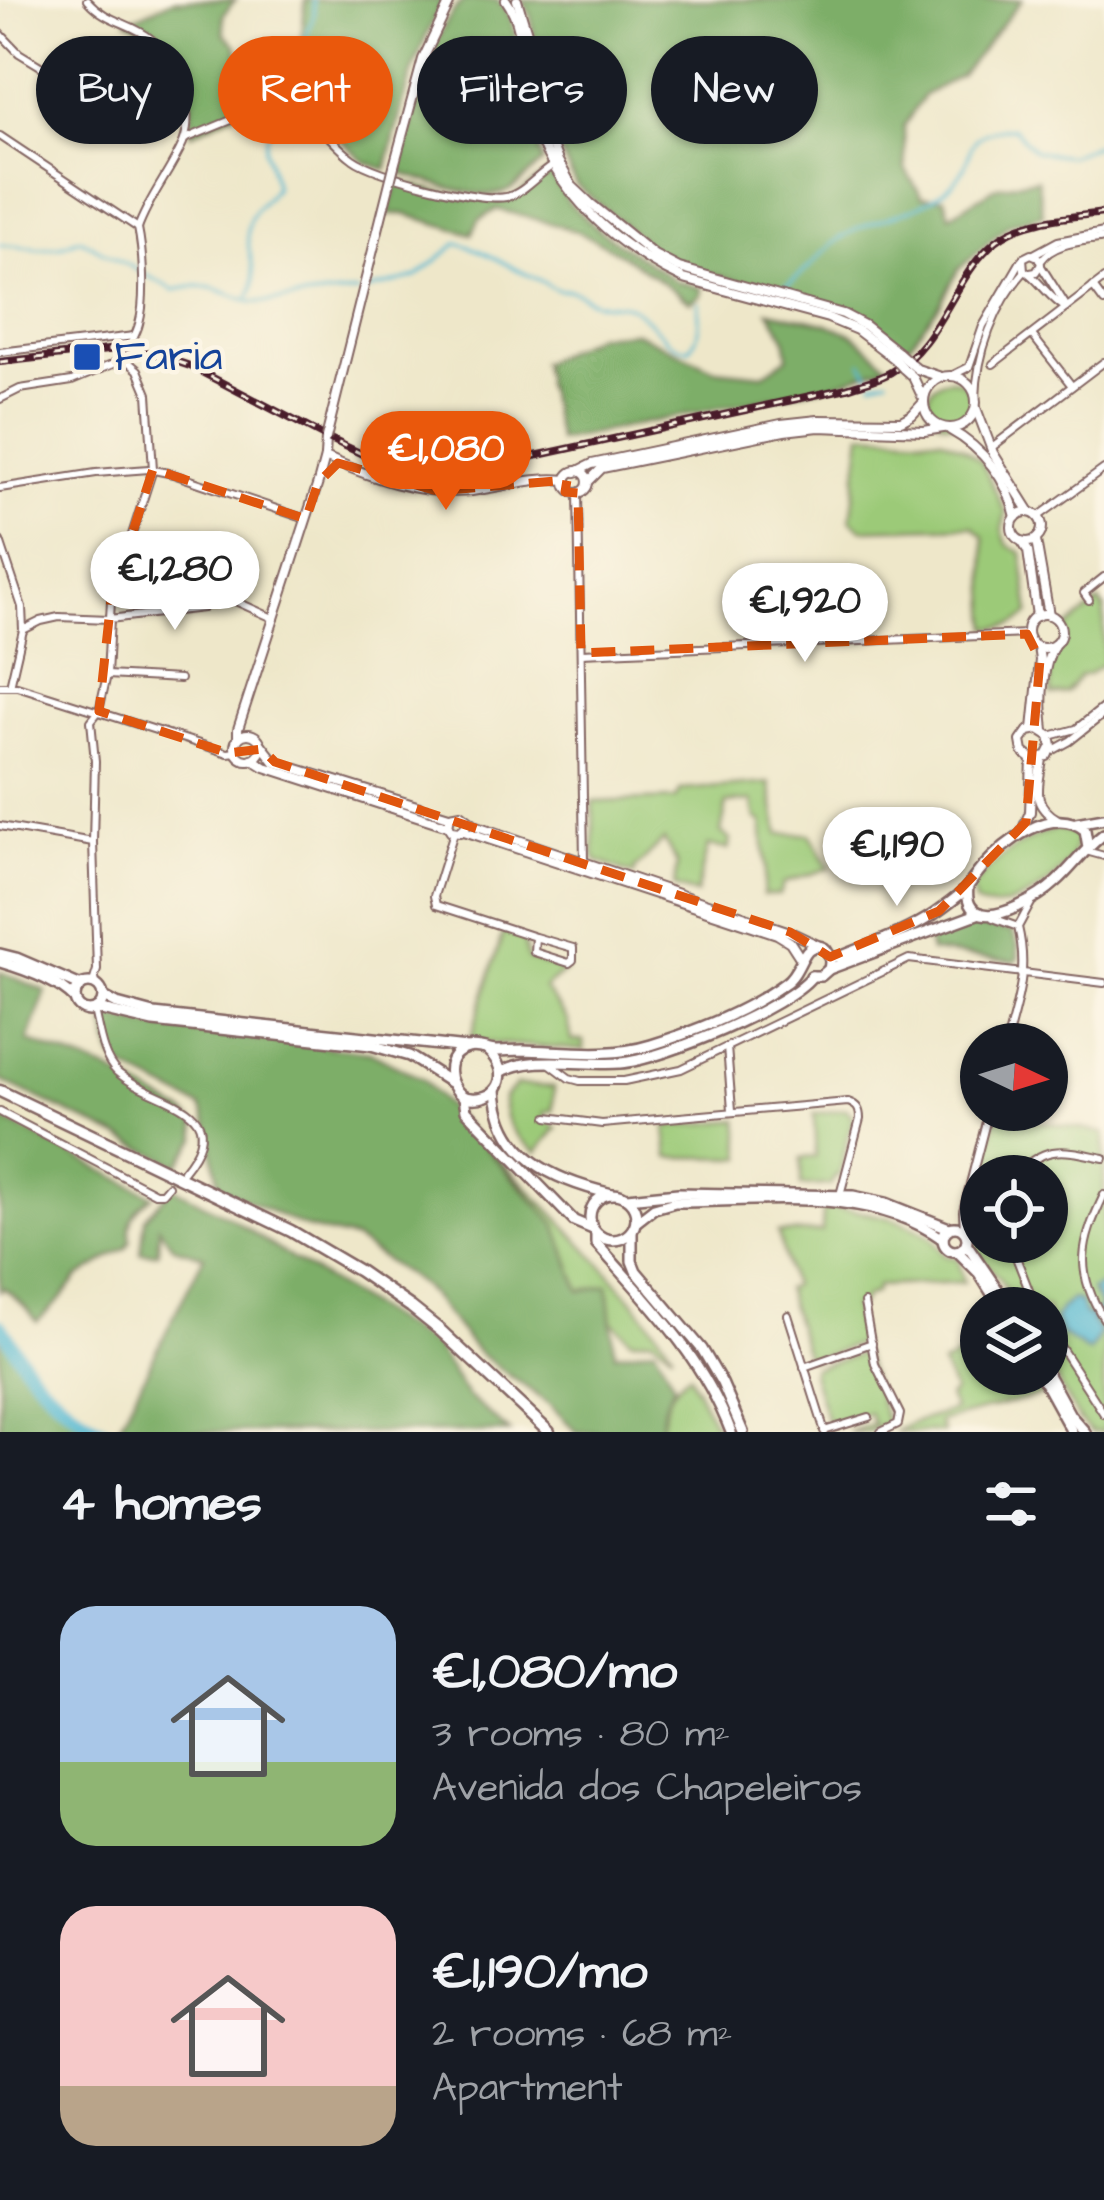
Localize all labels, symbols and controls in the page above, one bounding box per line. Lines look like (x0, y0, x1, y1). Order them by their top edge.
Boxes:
chip: Buy (36, 36, 194, 144)
chip: Rent (218, 36, 393, 144)
chip: Filters (417, 36, 627, 144)
chip: New (651, 36, 818, 144)
place label: Faria (114, 326, 223, 388)
marker: Faria (71, 341, 103, 373)
pin: €1,080 (348, 411, 544, 513)
text: €1,080 (387, 423, 505, 477)
pin: €1,280 (77, 531, 273, 633)
text: €1,280 (117, 543, 233, 597)
pin: €1,920 (707, 563, 903, 665)
text: €1,920 (749, 575, 861, 629)
pin: €1,190 (799, 807, 995, 909)
text: €1,190 (850, 819, 944, 873)
north arrow (960, 1023, 1068, 1131)
map controls (960, 1023, 1068, 1395)
button: locate (960, 1155, 1068, 1263)
button: layers (960, 1287, 1068, 1395)
text: 4 homes (60, 1469, 262, 1540)
icon: filters (978, 1471, 1044, 1537)
text: €1,080/mo (432, 1637, 677, 1708)
icon: home (156, 1654, 300, 1798)
text: 3 rooms · 80 m² (432, 1708, 730, 1762)
text: Avenida dos Chapeleiros (432, 1762, 862, 1816)
text: €1,190/mo (432, 1937, 647, 2008)
icon: home (156, 1954, 300, 2098)
text: 2 rooms · 68 m² (432, 2008, 732, 2062)
text: Apartment (432, 2062, 623, 2116)

